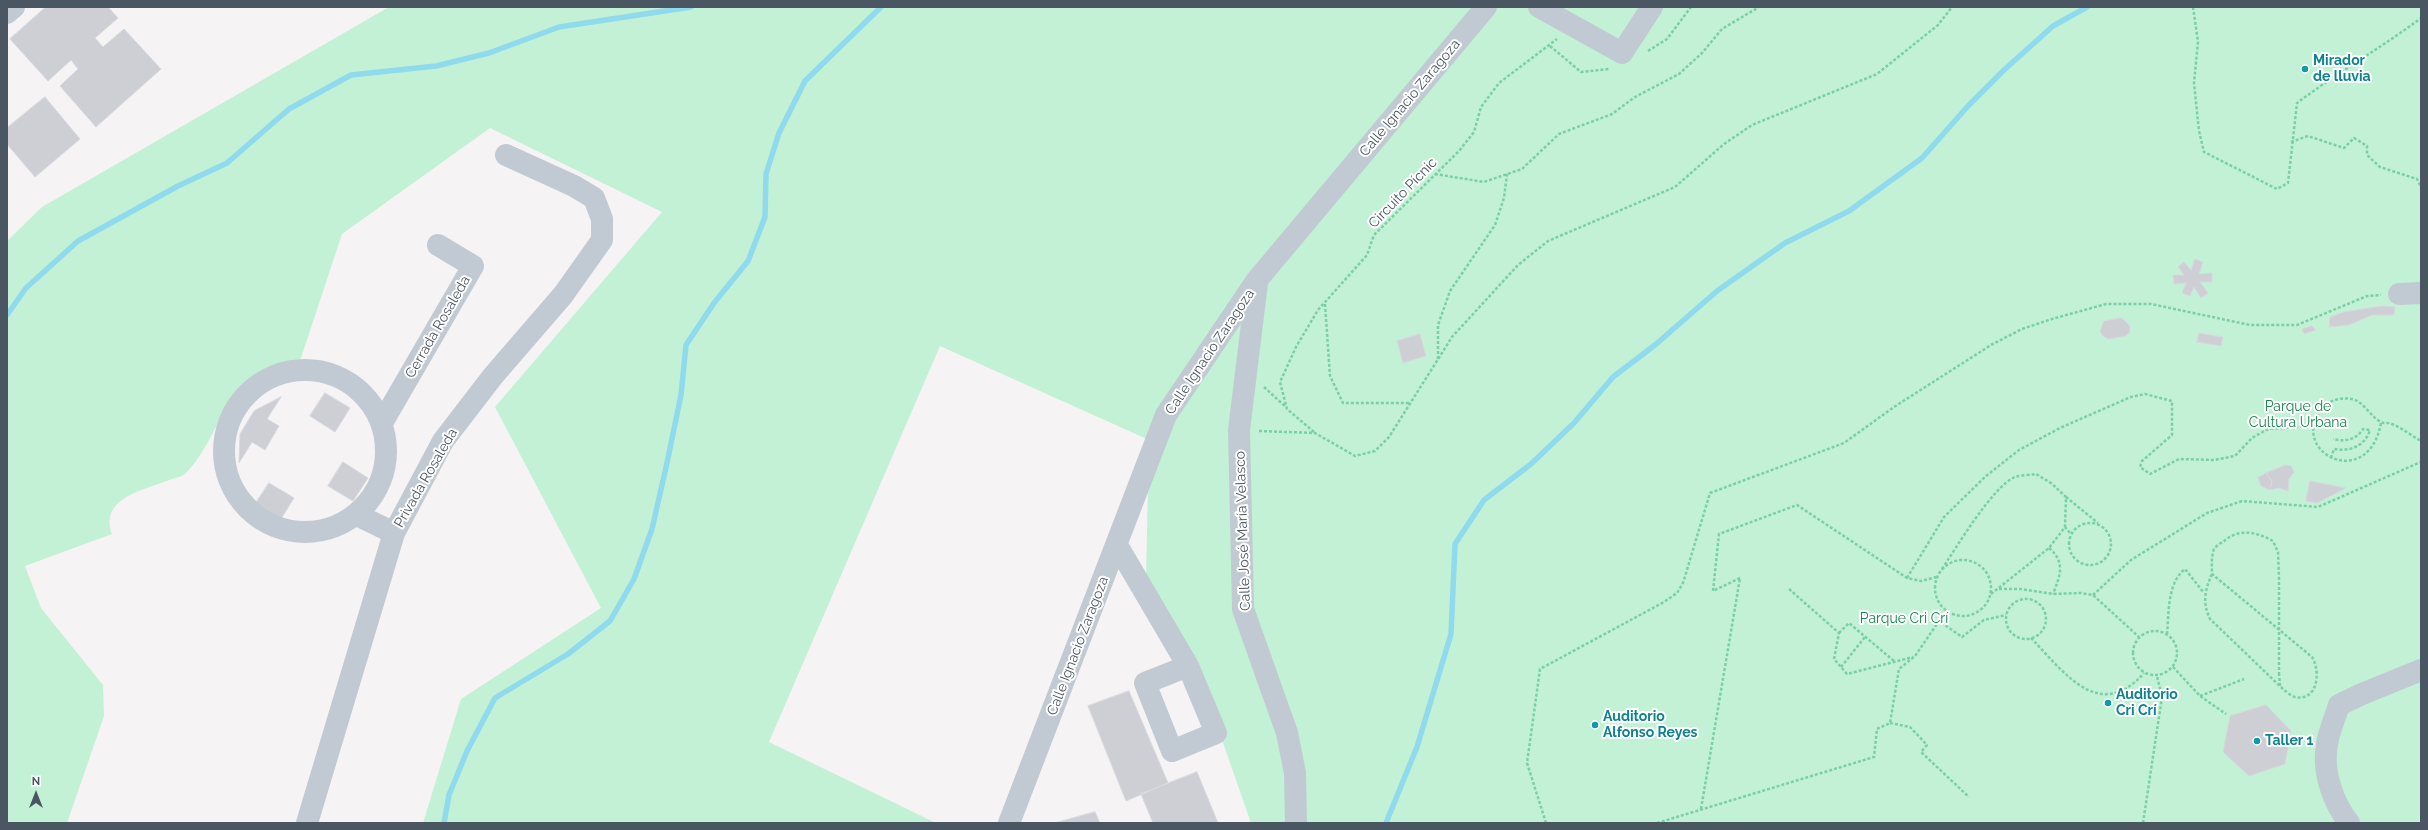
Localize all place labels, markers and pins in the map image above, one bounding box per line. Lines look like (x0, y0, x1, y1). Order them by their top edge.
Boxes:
place label: Mirador de lluvia (2313, 53, 2371, 86)
marker: Mirador de lluvia (2300, 64, 2310, 74)
place label: Auditorio Cri Crí (2116, 687, 2178, 720)
marker: Auditorio Cri Crí (2103, 698, 2113, 708)
place label: Auditorio Alfonso Reyes (1603, 709, 1698, 742)
marker: Auditorio Alfonso Reyes (1590, 720, 1600, 730)
place label: Taller 1 (2265, 733, 2313, 749)
marker: Taller 1 (2252, 736, 2262, 746)

